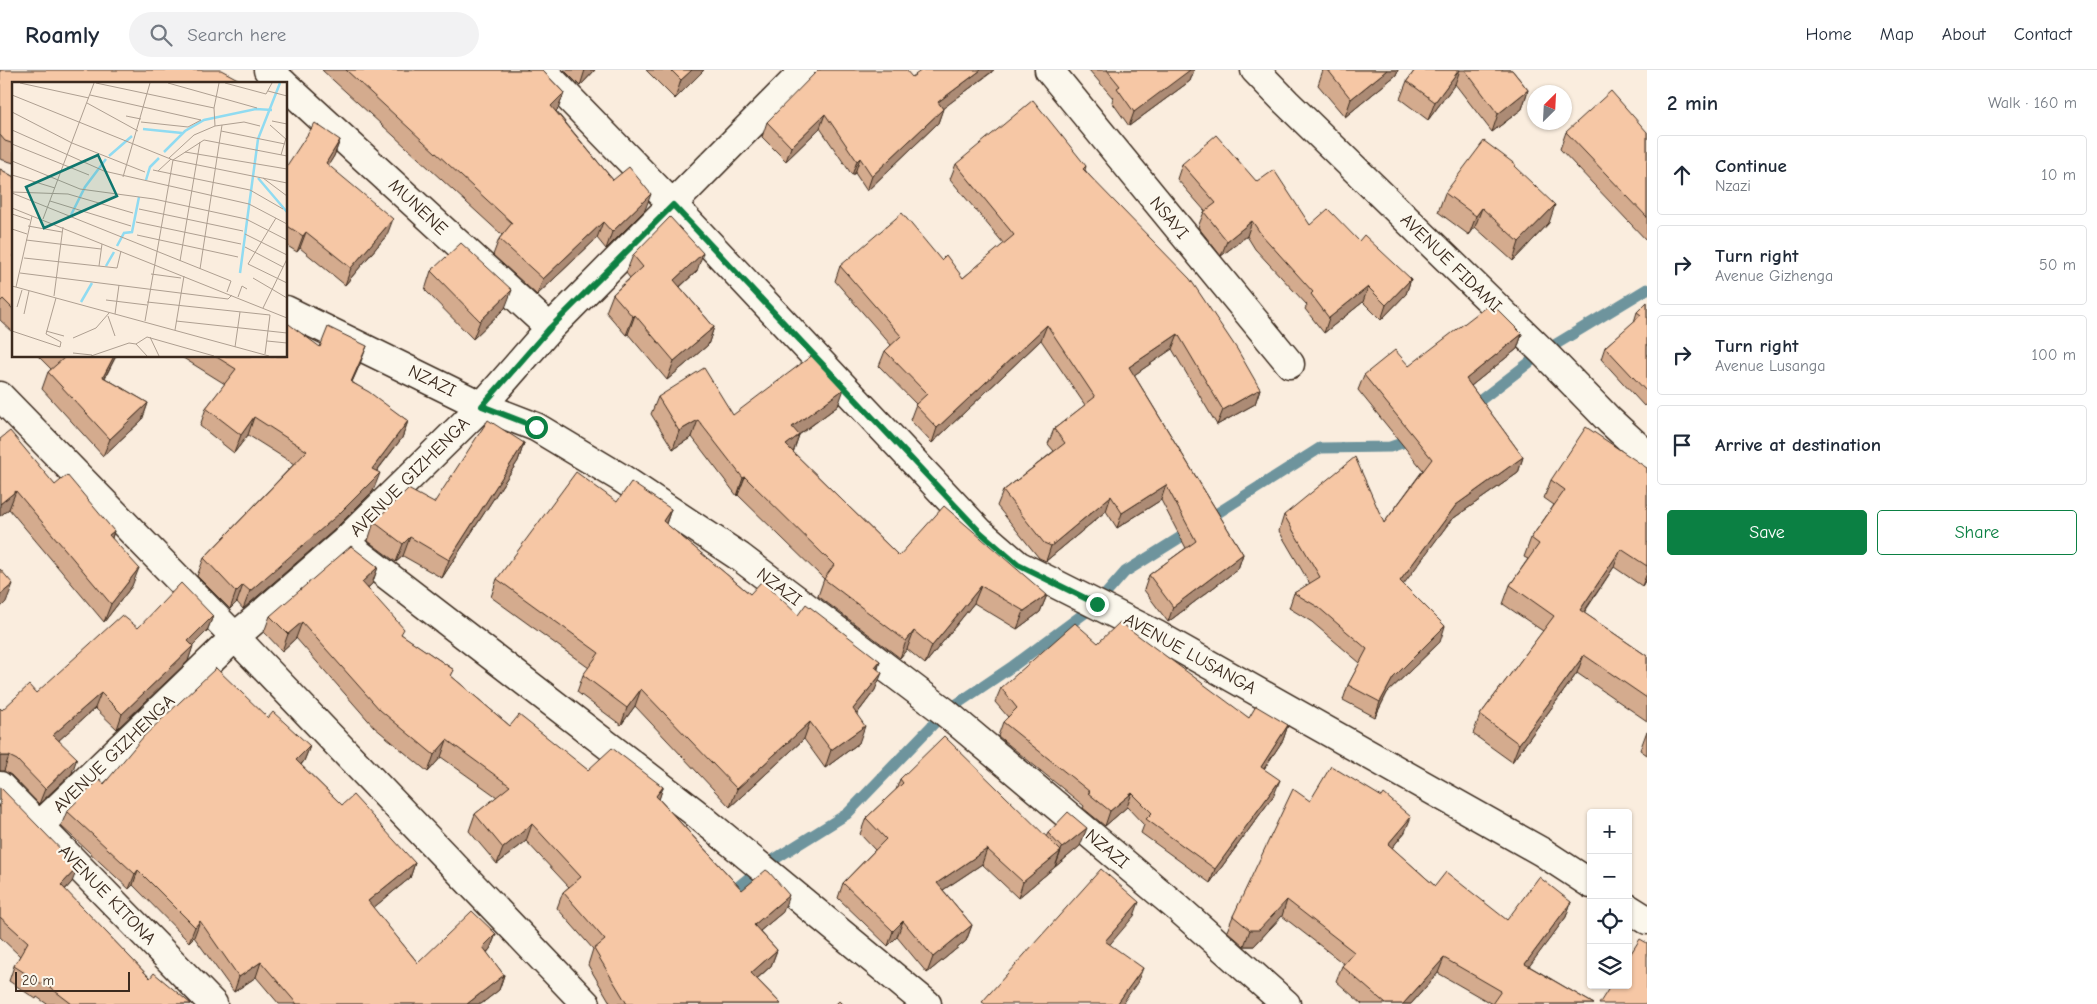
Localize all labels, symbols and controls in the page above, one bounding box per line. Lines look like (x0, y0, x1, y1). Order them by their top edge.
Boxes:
search box (129, 12, 479, 57)
text: Roamly (25, 21, 99, 49)
icon: search (147, 21, 175, 49)
text: Search here (187, 24, 286, 46)
text: Home (1805, 24, 1852, 45)
text: Map (1880, 24, 1914, 45)
text: About (1942, 24, 1986, 45)
text: Contact (2014, 24, 2072, 45)
inset map (12, 82, 288, 358)
north arrow (1527, 85, 1572, 130)
text: 2 min (1667, 91, 1718, 115)
text: Walk · 160 m (1988, 94, 2077, 112)
text: Continue (1715, 155, 1787, 177)
icon: ahead (1668, 161, 1696, 189)
text: 10 m (2041, 166, 2076, 184)
street label: MUNENE (384, 174, 452, 240)
text: Nzazi (1715, 177, 1751, 195)
street label: NSAYI (1145, 193, 1193, 243)
street label: AVENUE FIDAMI (1396, 209, 1506, 317)
text: Turn right (1715, 245, 1799, 267)
icon: right (1668, 251, 1696, 279)
text: 50 m (2039, 256, 2076, 274)
text: Avenue Gizhenga (1715, 267, 1833, 285)
text: Turn right (1715, 335, 1799, 357)
icon: right (1668, 341, 1696, 369)
text: 100 m (2032, 346, 2076, 364)
text: Avenue Lusanga (1715, 357, 1826, 375)
street label: NZAZI (405, 361, 459, 401)
street label: AVENUE GIZHENGA (346, 413, 474, 541)
route start (525, 416, 548, 439)
icon: arrive (1668, 431, 1696, 459)
text: Arrive at destination (1715, 434, 1881, 456)
button: Save (1667, 510, 1867, 555)
button: Share (1877, 510, 2077, 555)
street label: NZAZI (753, 563, 805, 611)
route end (1086, 593, 1109, 616)
street label: AVENUE LUSANGA (1120, 609, 1260, 699)
street label: AVENUE GIZHENGA (49, 691, 179, 817)
map controls (1587, 809, 1632, 989)
button: + (1587, 809, 1632, 854)
street label: NZAZI (1081, 825, 1133, 873)
street label: AVENUE KITONA (54, 841, 160, 949)
button: − (1587, 854, 1632, 899)
button: locate (1587, 899, 1632, 944)
button: layers (1587, 944, 1632, 989)
scale bar (15, 969, 130, 992)
text: 20 m (22, 972, 54, 989)

